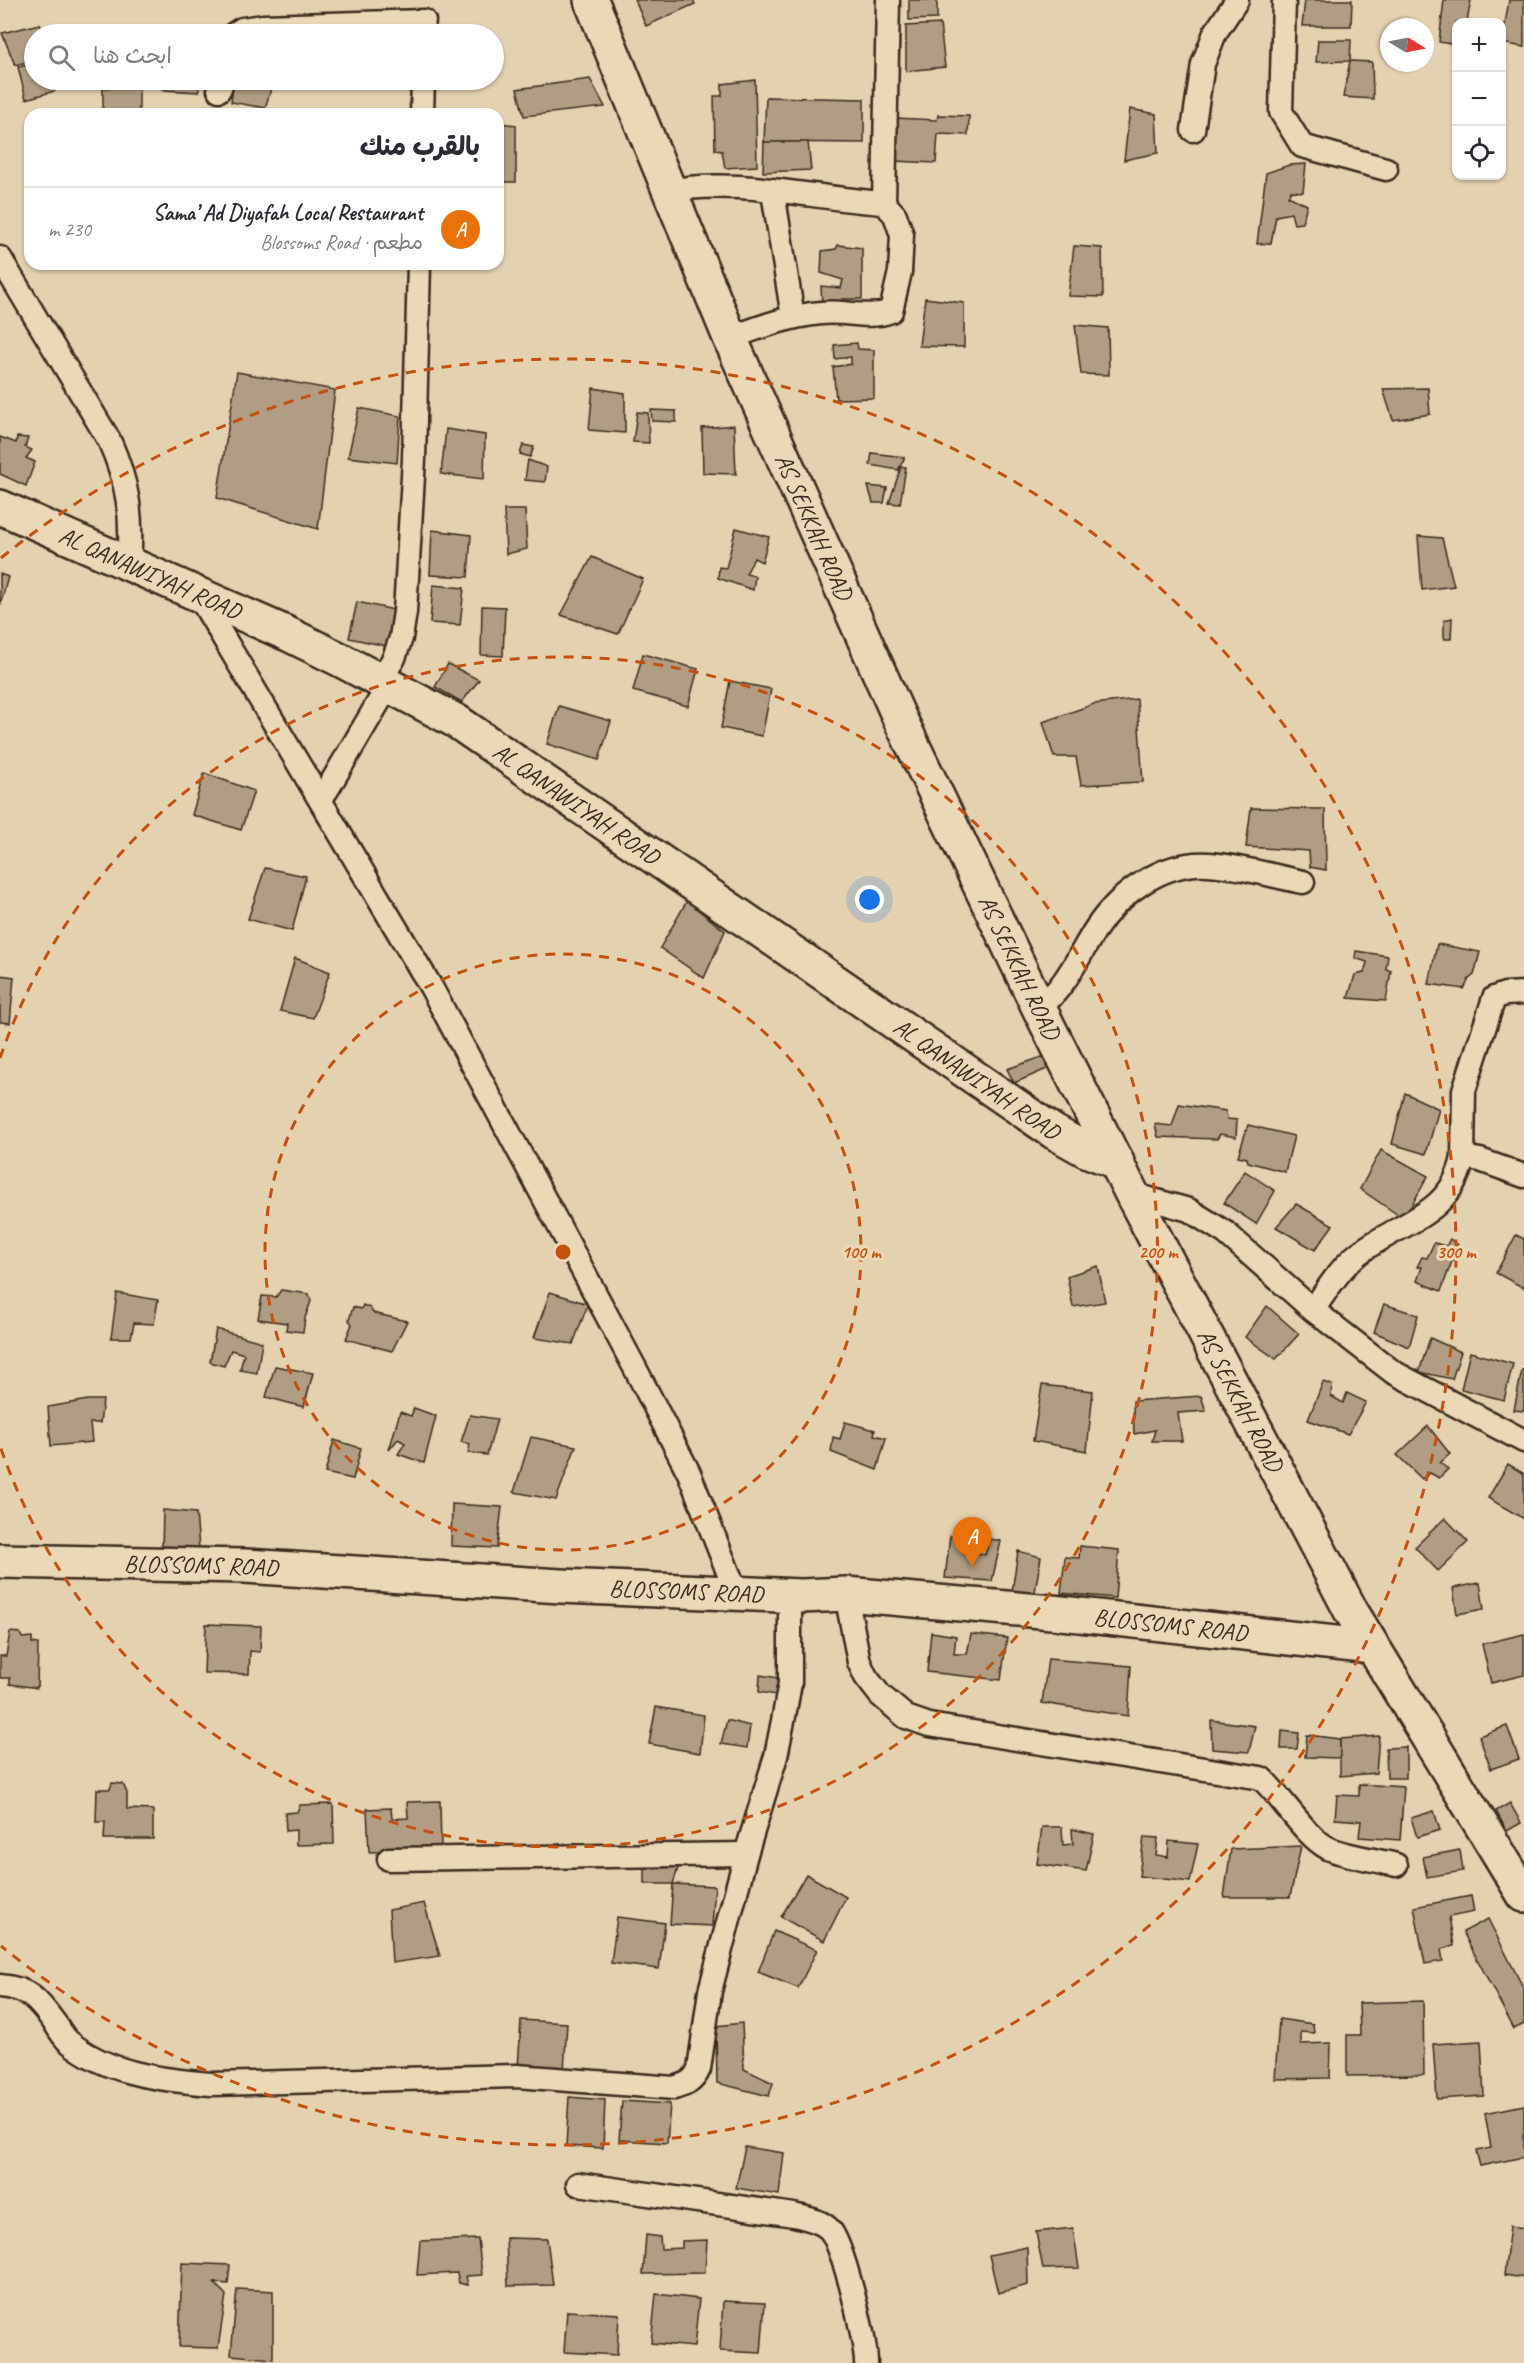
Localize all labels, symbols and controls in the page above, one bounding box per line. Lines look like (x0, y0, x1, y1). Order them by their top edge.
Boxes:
north arrow (1380, 18, 1434, 72)
map controls (1452, 18, 1506, 180)
button: + (1452, 18, 1506, 72)
search box (24, 24, 504, 90)
icon: search (45, 41, 78, 74)
text: ابحث هنا (93, 42, 172, 70)
button: − (1452, 72, 1506, 126)
button: locate (1452, 126, 1506, 180)
text: بالقرب منك (360, 130, 480, 163)
text: Sama’ Ad Diyafah Local Restaurant (153, 199, 423, 227)
text: 230 m (48, 217, 91, 242)
text: A (455, 217, 466, 242)
text: مطعم · Blossoms Road (260, 230, 423, 255)
street label: AS SEKKAH ROAD (768, 449, 861, 606)
street label: AL QANAWIYAH ROAD (55, 520, 248, 627)
street label: AL QANAWIYAH ROAD (487, 736, 667, 873)
your location (855, 885, 884, 914)
street label: AS SEKKAH ROAD (972, 890, 1068, 1046)
street label: AL QANAWIYAH ROAD (888, 1011, 1068, 1148)
text: 100 m (842, 1241, 882, 1263)
text: 200 m (1139, 1241, 1179, 1263)
text: 300 m (1437, 1241, 1477, 1263)
centre of rings (553, 1242, 573, 1262)
street label: AS SEKKAH ROAD (1190, 1324, 1291, 1478)
pin: A (952, 1518, 992, 1567)
street label: BLOSSOMS ROAD (124, 1549, 281, 1583)
street label: BLOSSOMS ROAD (609, 1573, 766, 1610)
street label: BLOSSOMS ROAD (1092, 1602, 1251, 1648)

